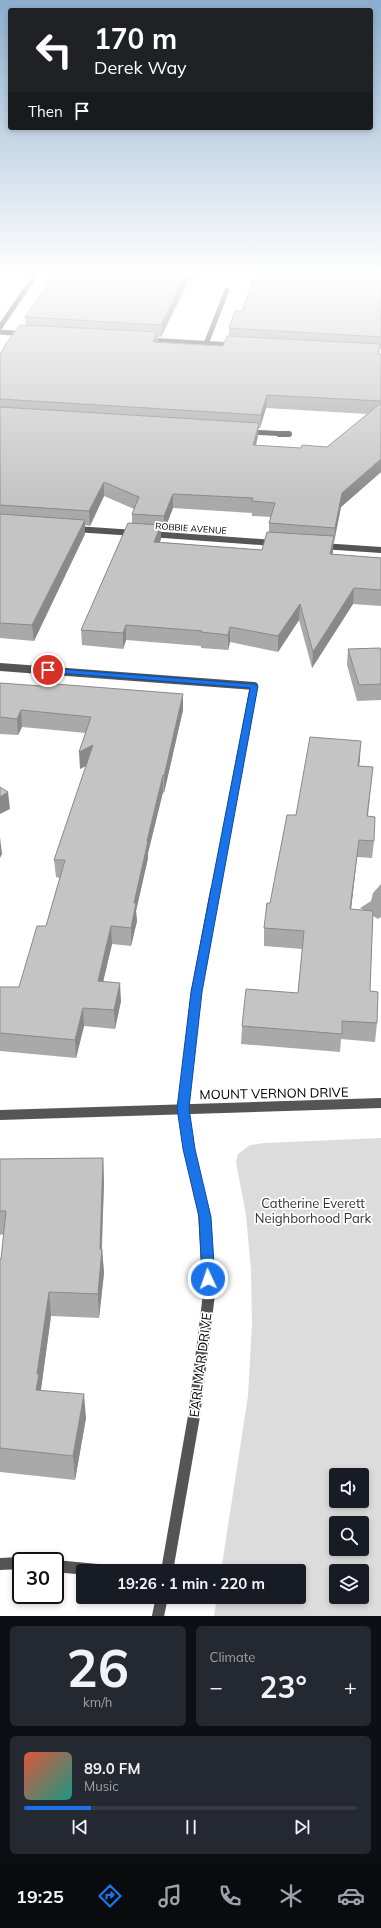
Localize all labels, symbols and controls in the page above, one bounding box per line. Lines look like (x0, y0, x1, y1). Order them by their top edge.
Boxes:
text: 170 m (94, 21, 177, 56)
icon: left (28, 24, 80, 76)
text: Derek Way (94, 56, 187, 79)
icon: arrive (71, 100, 93, 122)
text: Then (28, 102, 63, 121)
street label: ROBBIE AVENUE (155, 520, 227, 536)
pin (31, 653, 65, 687)
icon: arrive (37, 659, 59, 681)
street label: MOUNT VERNON DRIVE (199, 1084, 349, 1102)
park label: Catherine Everett Neighborhood Park (255, 1195, 371, 1226)
position arrow (187, 1258, 229, 1300)
street label: EARLMAR DRIVE (186, 1312, 214, 1418)
map controls (329, 1468, 369, 1604)
button: sound (329, 1468, 369, 1508)
button: search (329, 1516, 369, 1556)
speed limit sign: 30 (12, 1552, 64, 1604)
button: layers (329, 1564, 369, 1604)
text: 19:26 · 1 min · 220 m (117, 1574, 265, 1593)
text: 26 (67, 1635, 129, 1700)
text: Climate (210, 1649, 255, 1665)
text: 23° (260, 1668, 307, 1706)
text: − (210, 1673, 223, 1701)
text: + (344, 1673, 357, 1701)
text: km/h (83, 1694, 112, 1710)
text: 89.0 FM (84, 1759, 140, 1778)
text: Music (84, 1778, 119, 1794)
icon: previous (69, 1816, 91, 1838)
icon: pause (180, 1816, 202, 1838)
icon: next (291, 1816, 313, 1838)
icon: directions (96, 1882, 124, 1910)
icon: music (156, 1882, 184, 1910)
icon: phone (216, 1882, 244, 1910)
icon: climate (277, 1882, 305, 1910)
icon: car (337, 1882, 365, 1910)
text: 19:25 (16, 1885, 64, 1908)

